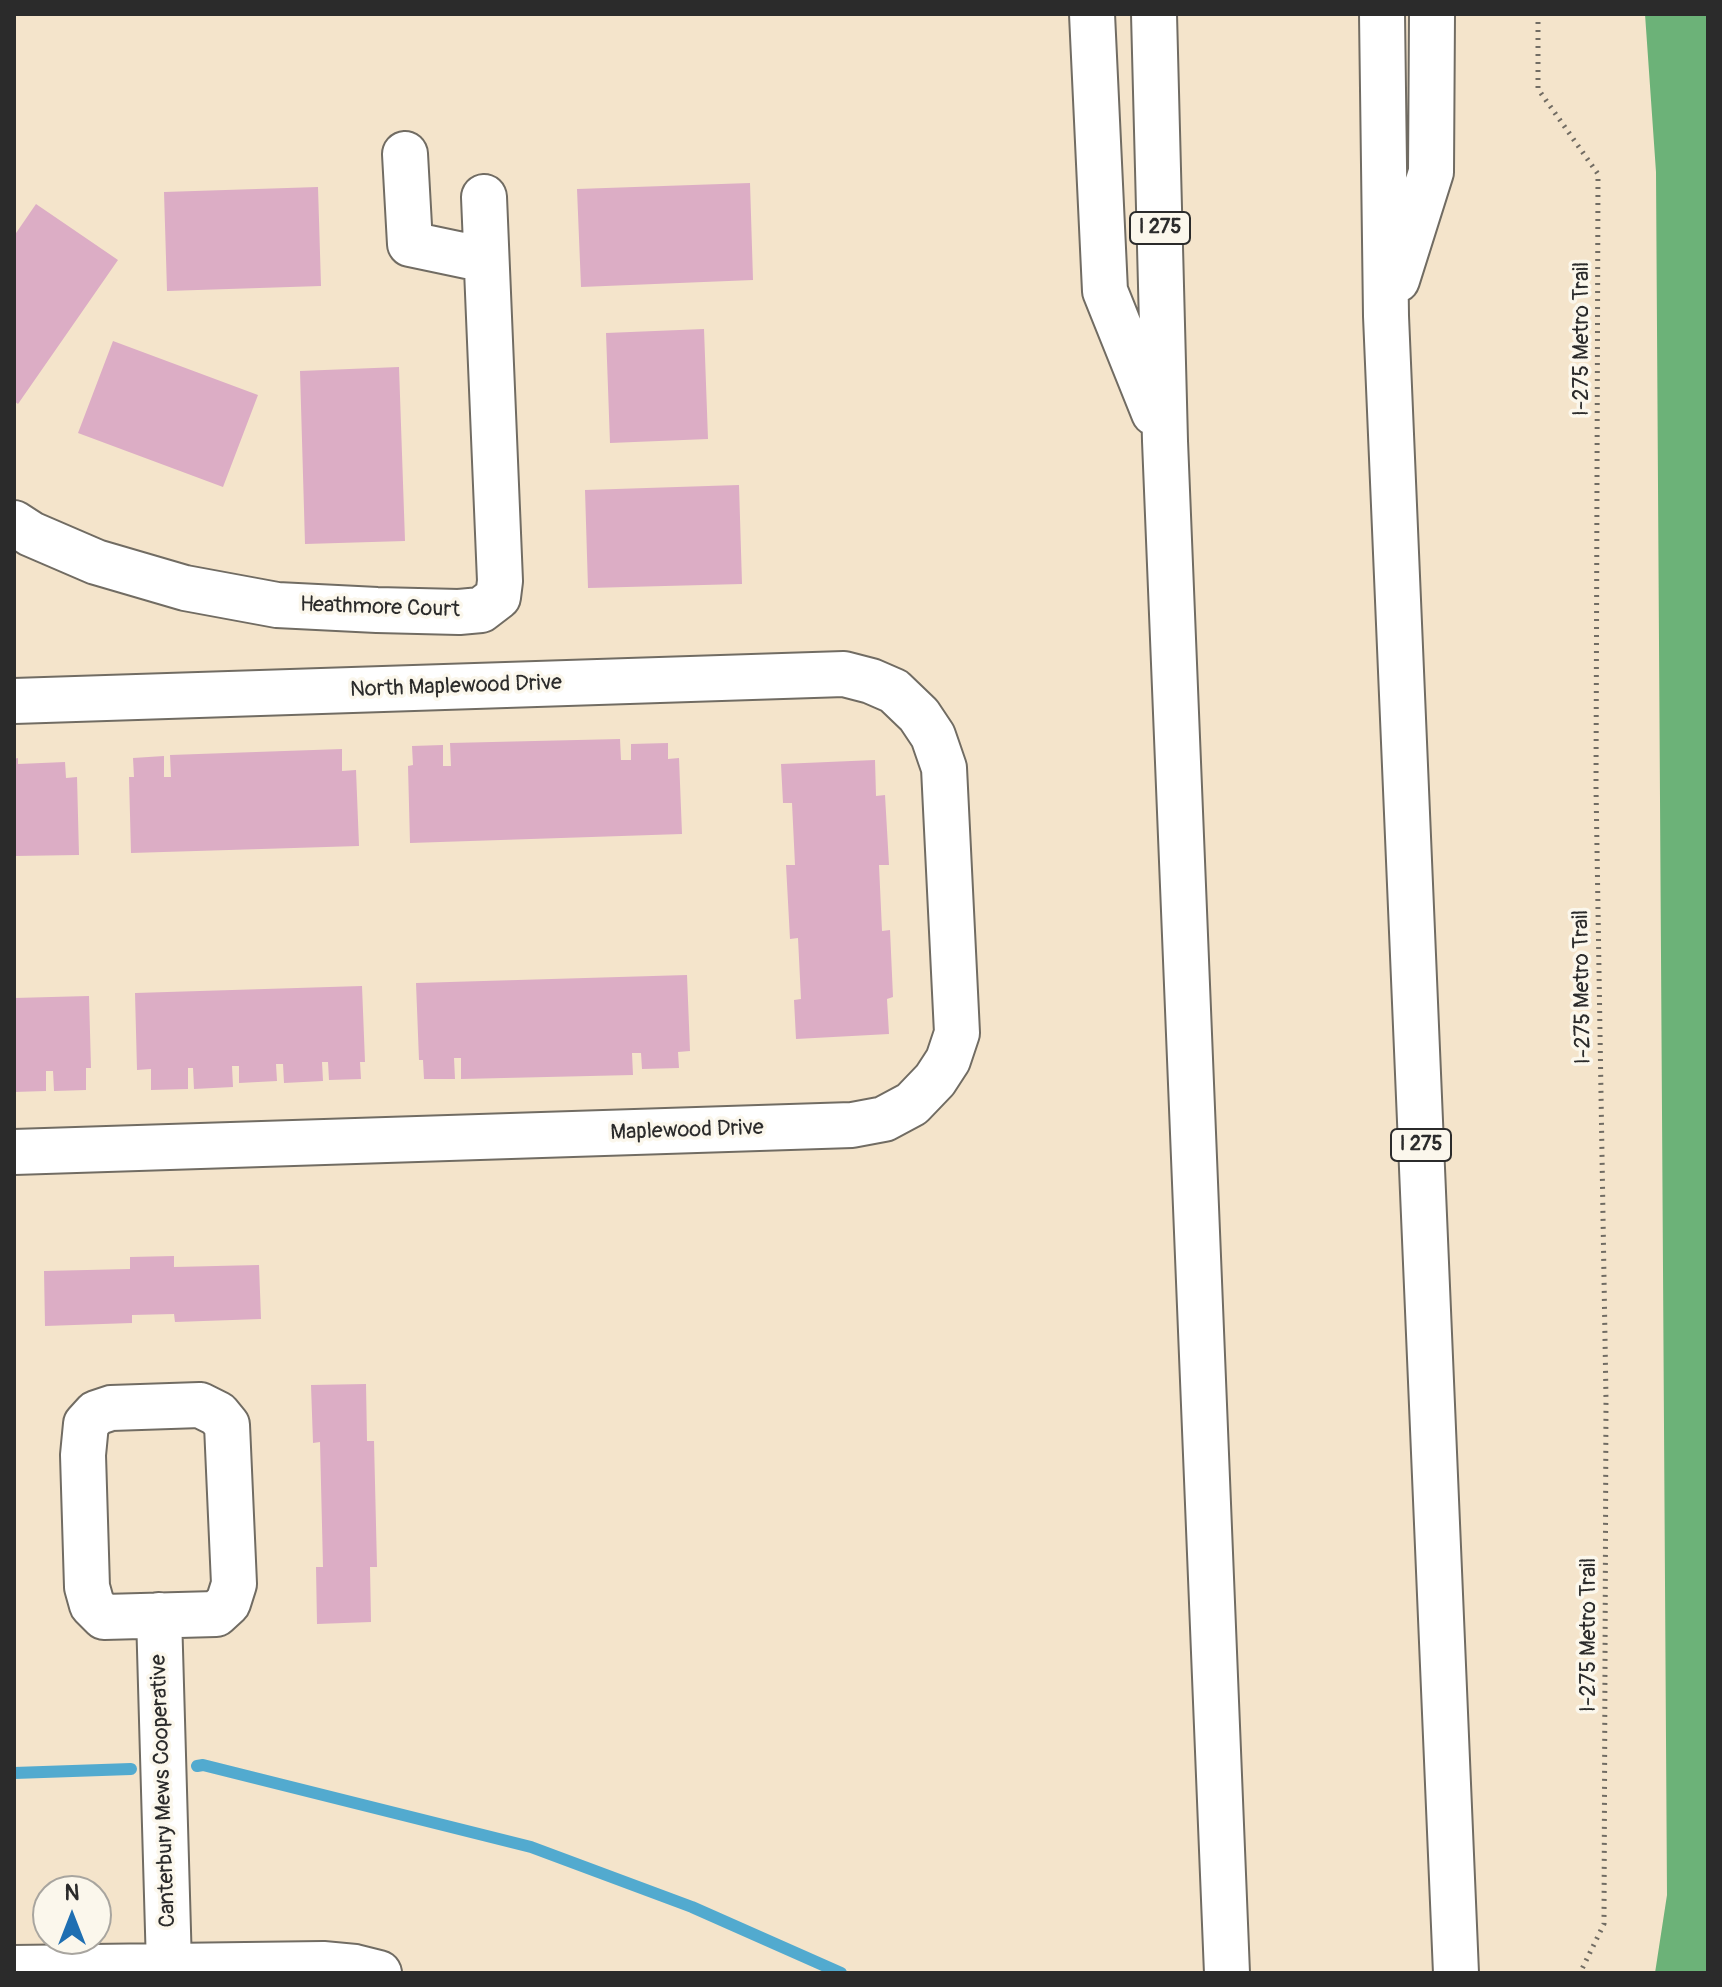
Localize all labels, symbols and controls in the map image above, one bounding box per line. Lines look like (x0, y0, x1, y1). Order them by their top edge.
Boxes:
road number: I 275 (1130, 212, 1190, 244)
street label: I-275 Metro Trail (1569, 262, 1595, 416)
street label: Heathmore Court (299, 592, 461, 624)
street label: North Maplewood Drive (350, 670, 562, 704)
street label: I-275 Metro Trail (1568, 910, 1598, 1064)
street label: Maplewood Drive (610, 1115, 764, 1147)
road number: I 275 (1391, 1129, 1451, 1161)
street label: I-275 Metro Trail (1576, 1558, 1602, 1712)
street label: Canterbury Mews Cooperative (146, 1654, 182, 1928)
north arrow (32, 1875, 112, 1955)
text: N (65, 1879, 79, 1907)

